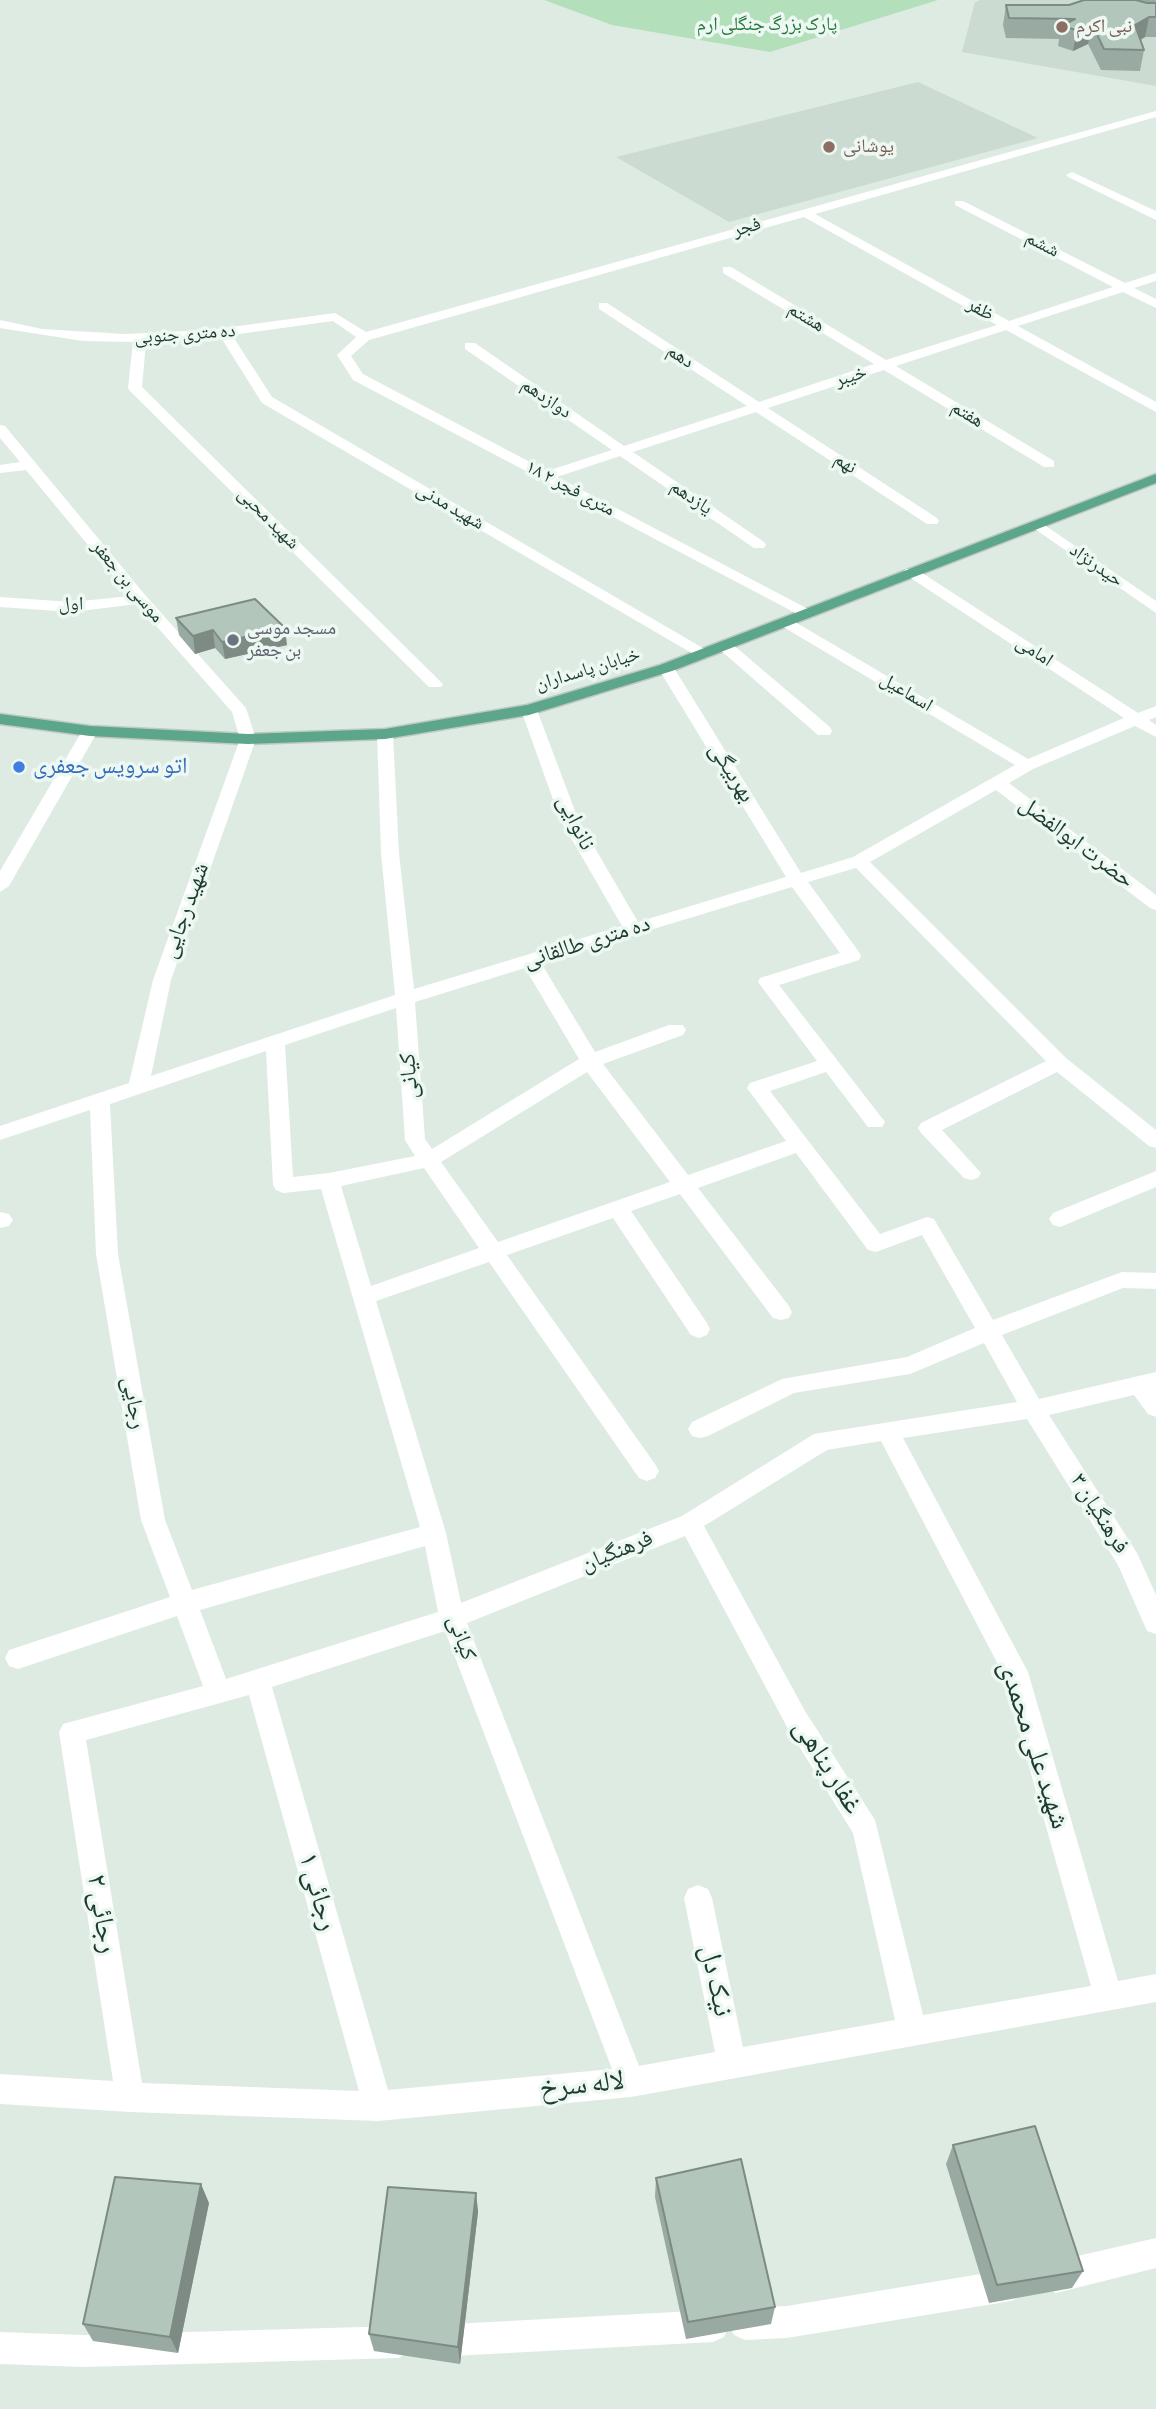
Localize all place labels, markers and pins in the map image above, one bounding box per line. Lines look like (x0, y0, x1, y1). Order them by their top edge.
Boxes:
place label: نبی اکرم (1076, 16, 1132, 38)
marker: نبی اکرم (1054, 19, 1070, 35)
place label: یوشانی (843, 136, 894, 158)
marker: یوشانی (821, 139, 837, 155)
place label: مسجد موسی بن جعفر (247, 618, 336, 662)
marker: مسجد موسی بن جعفر (225, 632, 241, 648)
place label: اتو سرویس جعفری (33, 753, 187, 781)
marker: اتو سرویس جعفری (11, 759, 27, 775)

